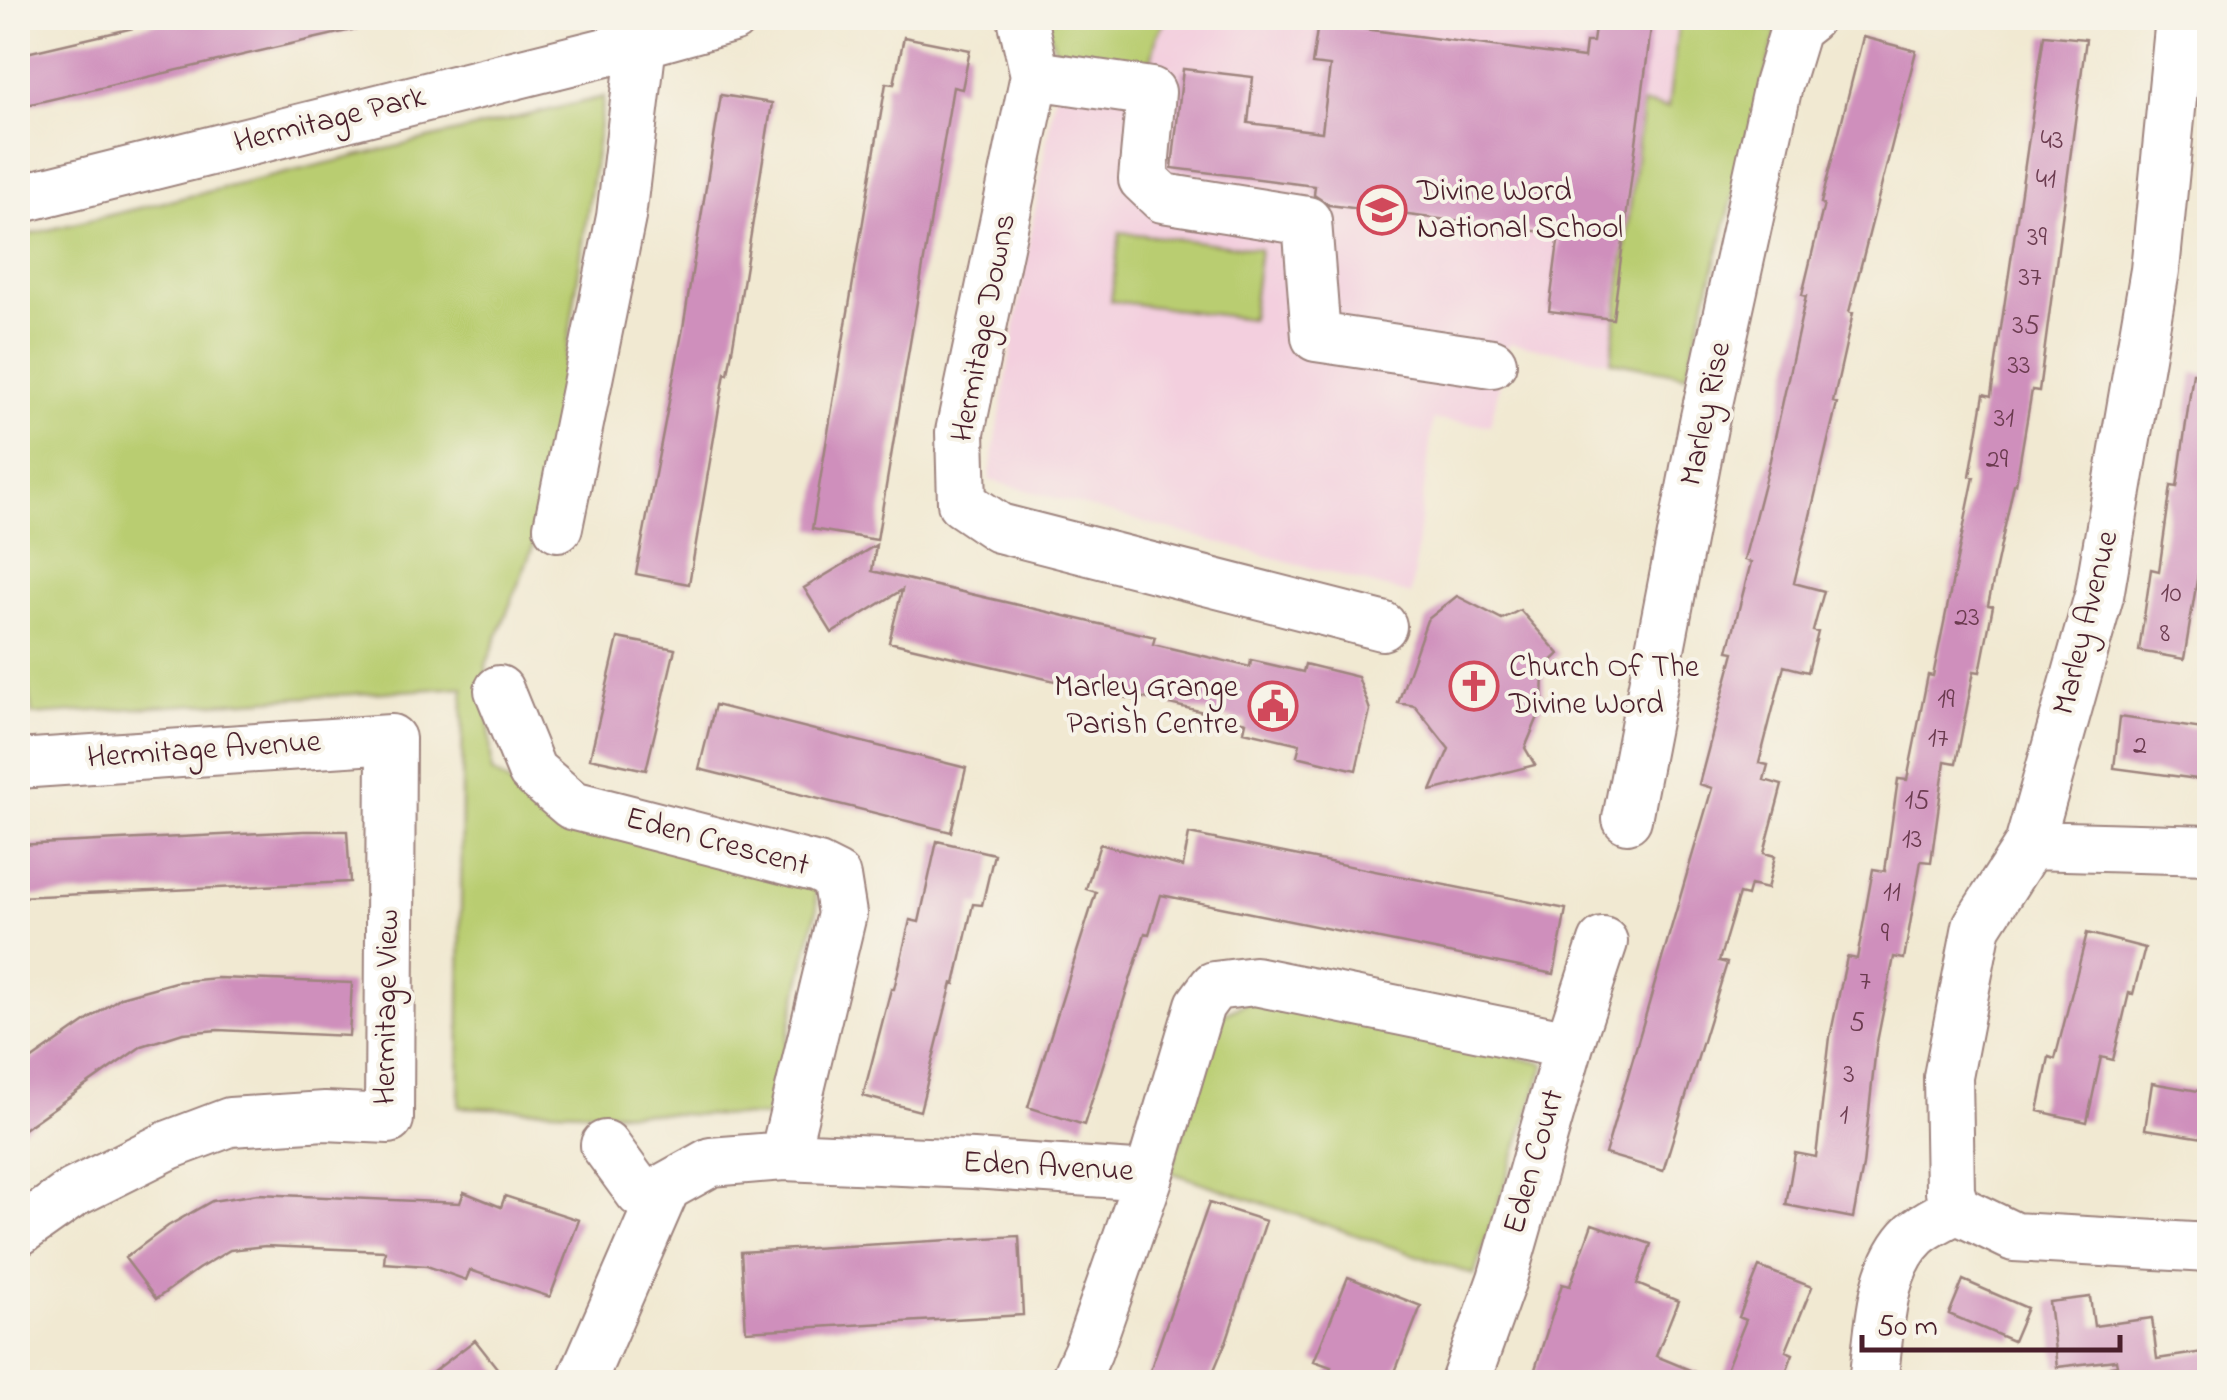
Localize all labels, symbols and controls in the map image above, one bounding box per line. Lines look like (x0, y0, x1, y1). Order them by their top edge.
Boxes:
street label: Hermitage Park (229, 74, 432, 168)
house number: 43 (2040, 121, 2064, 162)
house number: 41 (2036, 160, 2056, 201)
place label: Divine Word National School (1416, 169, 1623, 253)
school or university icon: Divine Word National School (1356, 184, 1408, 236)
street label: Hermitage Downs (940, 210, 1030, 446)
house number: 39 (2027, 218, 2048, 259)
house number: 37 (2018, 258, 2042, 299)
house number: 35 (2012, 306, 2040, 347)
street label: Marley Rise (1669, 337, 1745, 490)
house number: 33 (2007, 346, 2031, 387)
house number: 31 (1994, 399, 2014, 440)
house number: 29 (1986, 440, 2009, 481)
street label: Marley Avenue (2041, 526, 2133, 720)
house number: 10 (2160, 574, 2182, 615)
house number: 23 (1954, 598, 1980, 639)
house number: 8 (2160, 614, 2170, 655)
place label: Church Of The Divine Word (1508, 645, 1700, 729)
church icon: Church Of The Divine Word (1448, 660, 1500, 712)
place label: Marley Grange Parish Centre (1054, 665, 1239, 749)
public building icon: Marley Grange Parish Centre (1247, 680, 1299, 732)
house number: 19 (1937, 680, 1955, 721)
street label: Hermitage Avenue (86, 719, 323, 783)
house number: 17 (1928, 719, 1949, 760)
house number: 2 (2133, 726, 2147, 767)
house number: 15 (1905, 781, 1929, 822)
street label: Eden Crescent (620, 796, 814, 890)
house number: 13 (1902, 820, 1922, 861)
house number: 11 (1883, 873, 1901, 914)
street label: Hermitage View (363, 909, 413, 1105)
house number: 9 (1881, 914, 1890, 955)
house number: 7 (1859, 962, 1871, 1003)
house number: 5 (1849, 1003, 1865, 1044)
house number: 3 (1843, 1055, 1855, 1096)
street label: Eden Court (1492, 1084, 1578, 1240)
house number: 1 (1840, 1096, 1849, 1137)
street label: Eden Avenue (961, 1140, 1135, 1196)
scale bar (1862, 1290, 2120, 1352)
text: 50 m (1877, 1306, 1938, 1350)

